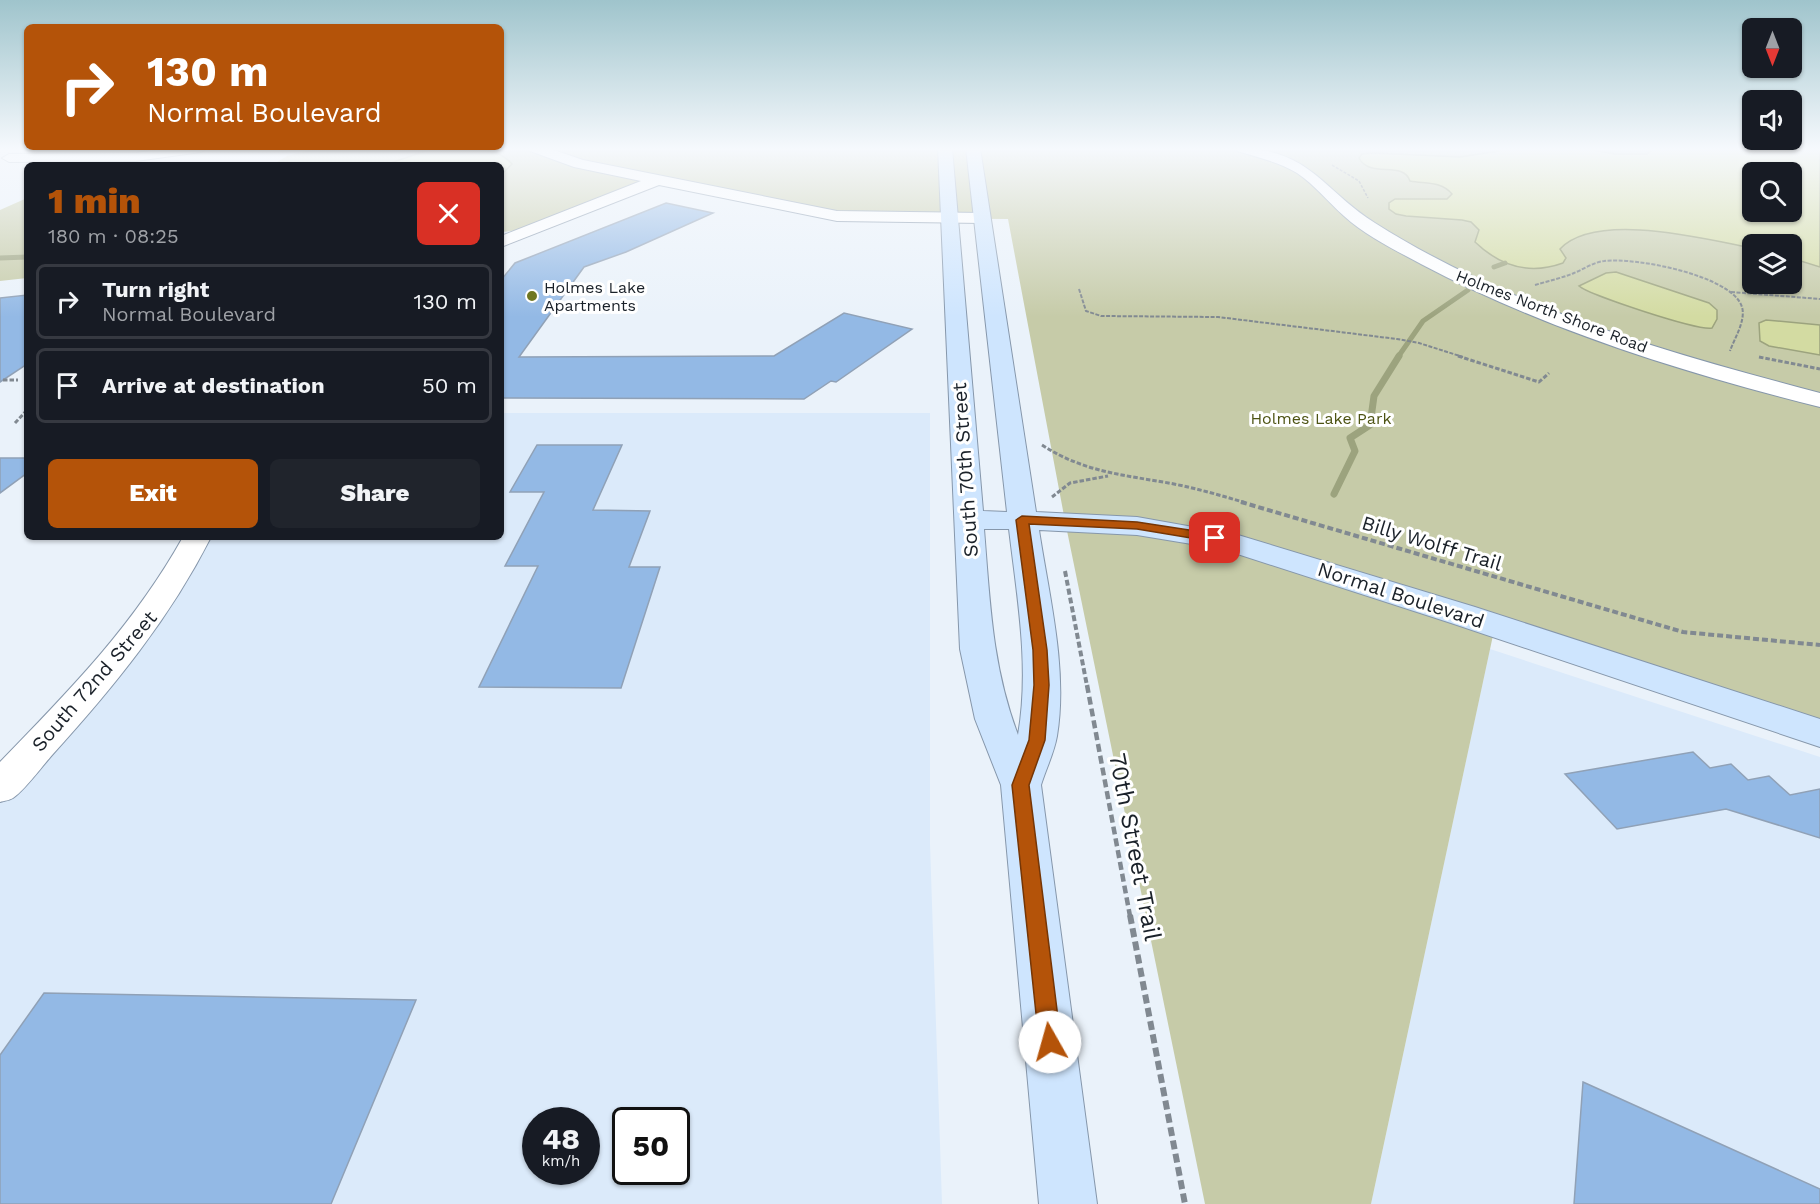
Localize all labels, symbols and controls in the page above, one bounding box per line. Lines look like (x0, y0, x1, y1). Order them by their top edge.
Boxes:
north arrow (1742, 18, 1802, 78)
map controls (1742, 18, 1802, 294)
text: 130 m (147, 47, 269, 96)
icon: right (48, 48, 126, 126)
button: sound (1742, 90, 1802, 150)
text: Normal Boulevard (147, 97, 382, 129)
button: search (1742, 162, 1802, 222)
text: 1 min (48, 180, 141, 222)
button: close (417, 182, 480, 245)
text: 180 m · 08:25 (48, 224, 179, 248)
button: layers (1742, 234, 1802, 294)
street label: Holmes North Shore Road (1453, 266, 1650, 357)
text: Turn right (102, 277, 209, 302)
place label: Holmes Lake Apartments (544, 278, 645, 315)
icon: right (51, 285, 84, 318)
text: 130 m (413, 289, 477, 314)
marker: Holmes Lake Apartments (525, 289, 539, 303)
text: Normal Boulevard (102, 302, 276, 326)
icon: arrive (51, 369, 84, 402)
text: Arrive at destination (102, 373, 325, 398)
text: 50 m (422, 373, 477, 398)
street label: South 70th Street (947, 381, 983, 558)
park label: Holmes Lake Park (1251, 409, 1392, 428)
button: Exit (48, 459, 258, 528)
button: Share (270, 459, 480, 528)
street label: Billy Wolff Trail (1359, 510, 1505, 576)
pin (1189, 512, 1240, 563)
icon: arrive (1198, 521, 1231, 554)
street label: Normal Boulevard (1315, 557, 1487, 633)
street label: South 72nd Street (26, 605, 162, 756)
street label: 70th Street Trail (1103, 751, 1167, 944)
position arrow (1018, 1010, 1082, 1074)
speed limit sign: 50 (612, 1107, 690, 1185)
text: 48 (542, 1121, 580, 1156)
text: km/h (542, 1152, 580, 1170)

